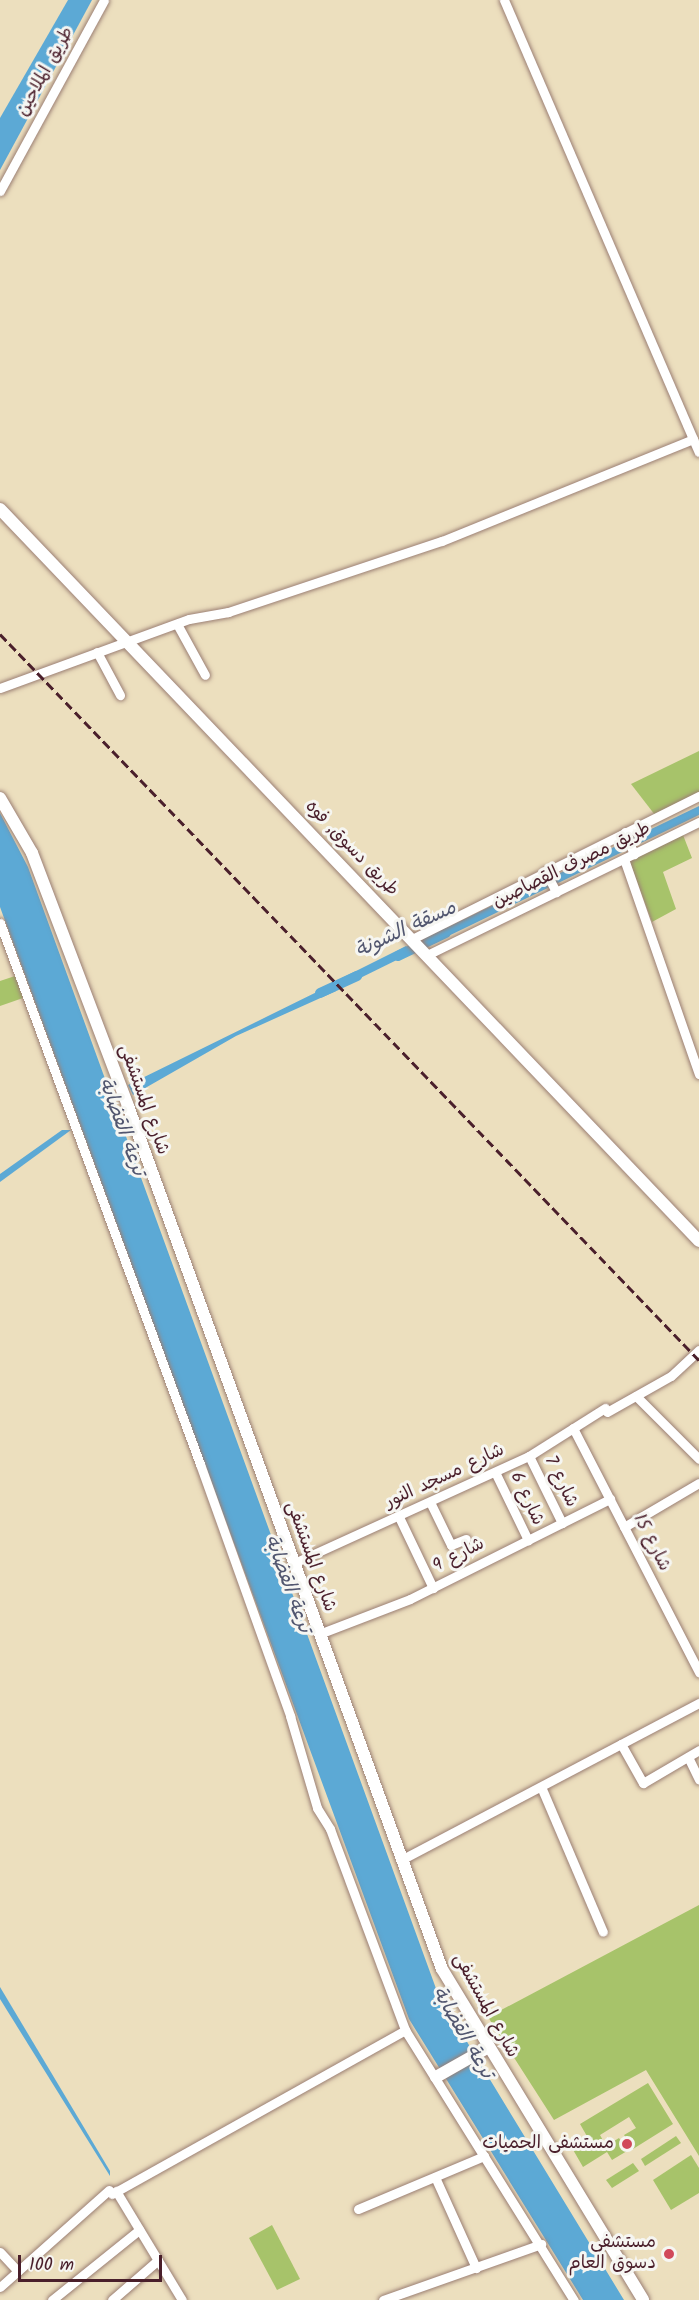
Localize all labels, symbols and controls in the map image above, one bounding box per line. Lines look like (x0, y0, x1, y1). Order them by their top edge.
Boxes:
street label: طريق الملاحين (13, 24, 79, 120)
street label: طريق دسوق, فوه (300, 796, 402, 902)
street label: طريق مصرف القصاصين (490, 818, 654, 914)
water label: مسقة الشونة (352, 896, 460, 964)
street label: شارع المستشفى (113, 1042, 173, 1158)
water label: ترعة القضابة (92, 1075, 150, 1179)
street label: شارع مسجد النور (382, 1440, 508, 1514)
street label: شارع 7 (538, 1453, 582, 1511)
street label: شارع 6 (504, 1469, 548, 1529)
street label: شارع المستشفى (280, 1499, 340, 1615)
street label: شارع 15 (627, 1511, 675, 1575)
water label: ترعة القضابة (258, 1532, 316, 1636)
street label: شارع 9 (430, 1534, 488, 1578)
street label: شارع المستشفى (447, 1950, 523, 2062)
water label: ترعة القضابة (426, 1983, 498, 2083)
place label: مستشفى الحميات (482, 2133, 614, 2155)
marker: مستشفى الحميات (618, 2135, 636, 2153)
place label: مستشفى دسوق العام (569, 2233, 656, 2276)
scale bar (21, 2243, 165, 2281)
marker: مستشفى دسوق العام (660, 2245, 678, 2263)
text: 100 m (29, 2251, 74, 2280)

